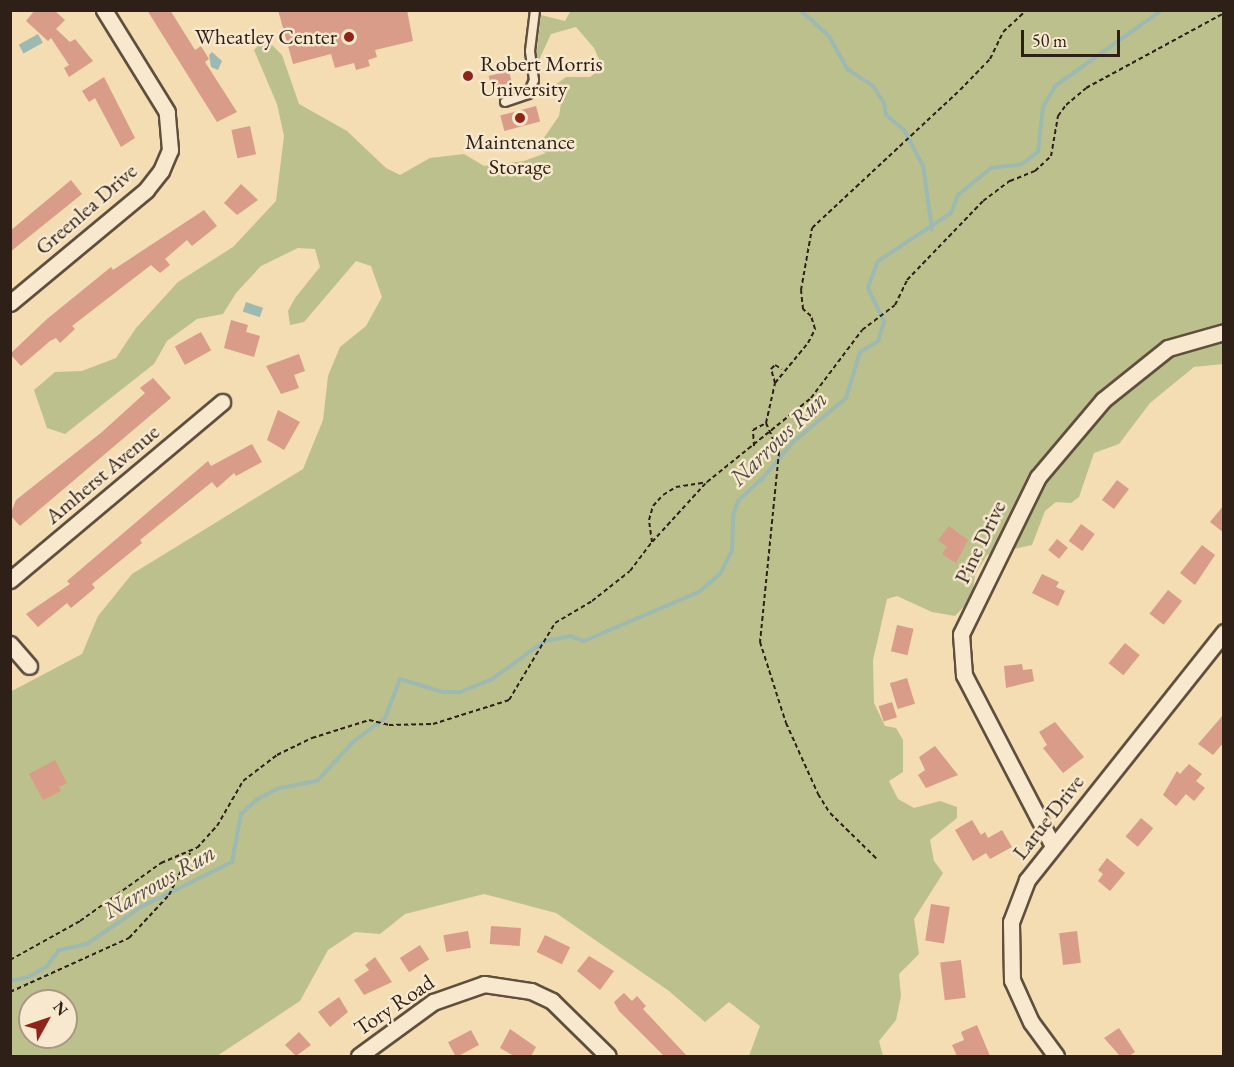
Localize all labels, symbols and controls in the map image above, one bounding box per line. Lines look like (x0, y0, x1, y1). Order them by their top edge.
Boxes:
scale bar (1024, 18, 1123, 56)
place label: Wheatley Center (195, 24, 337, 50)
text: 50 m (1032, 29, 1067, 52)
marker: Wheatley Center (342, 30, 356, 44)
place label: Robert Morris University (480, 50, 603, 101)
marker: Robert Morris University (461, 69, 475, 83)
marker: Maintenance Storage (513, 111, 527, 125)
place label: Maintenance Storage (465, 128, 575, 180)
street label: Greenlea Drive (30, 158, 142, 260)
water label: Narrows Run (723, 384, 833, 492)
street label: Amherst Avenue (39, 419, 165, 529)
street label: Pine Drive (949, 496, 1011, 588)
street label: Larue Drive (1007, 769, 1089, 865)
water label: Narrows Run (98, 837, 220, 925)
street label: Tory Road (349, 969, 439, 1041)
north arrow (18, 989, 78, 1049)
text: N (48, 997, 73, 1020)

